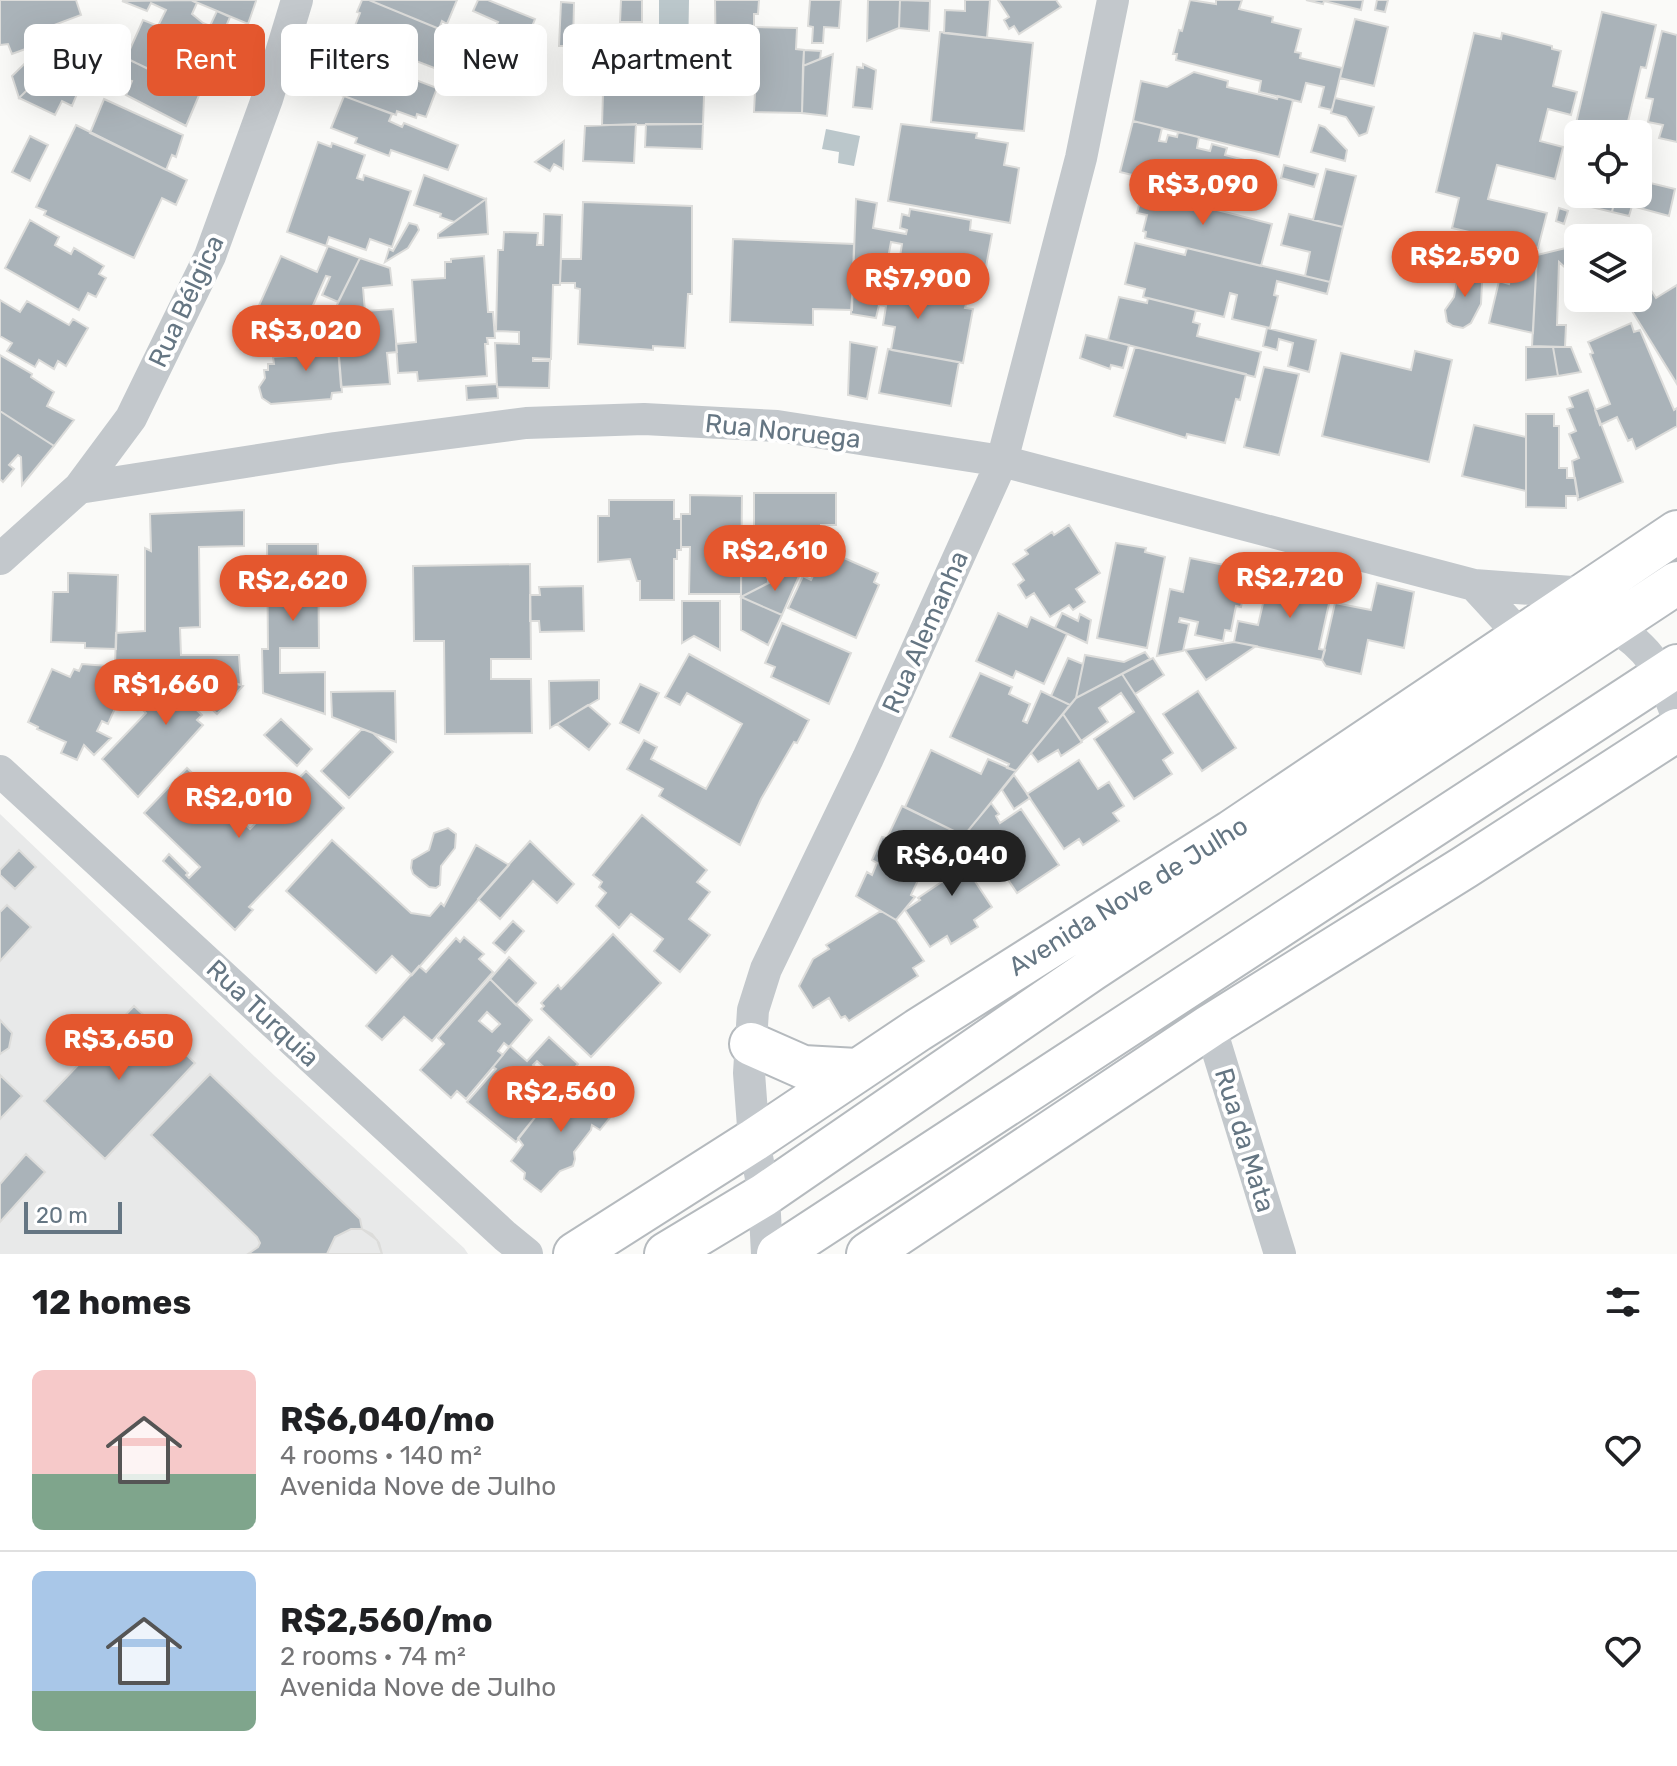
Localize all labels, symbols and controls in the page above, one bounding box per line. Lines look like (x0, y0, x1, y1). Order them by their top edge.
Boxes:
chip: Buy (24, 24, 131, 96)
chip: Rent (147, 24, 265, 96)
chip: Filters (281, 24, 418, 96)
chip: New (434, 24, 547, 96)
chip: Apartment (563, 24, 760, 96)
map controls (1564, 120, 1652, 312)
button: locate (1564, 120, 1652, 208)
pin: R$3,090 (1129, 159, 1277, 227)
text: R$3,090 (1147, 169, 1259, 200)
button: layers (1564, 224, 1652, 312)
street label: Rua Bélgica (142, 230, 231, 372)
pin: R$2,590 (1391, 231, 1539, 299)
text: R$2,590 (1410, 241, 1520, 272)
pin: R$7,900 (844, 253, 992, 321)
text: R$7,900 (865, 263, 971, 294)
pin: R$3,020 (232, 305, 380, 373)
text: R$3,020 (250, 315, 362, 346)
street label: Rua Noruega (704, 408, 862, 455)
pin: R$2,610 (701, 525, 849, 593)
text: R$2,610 (722, 535, 828, 566)
street label: Rua Alemanha (876, 546, 975, 718)
pin: R$2,720 (1216, 552, 1364, 620)
pin: R$2,620 (219, 555, 367, 623)
text: R$2,720 (1236, 562, 1344, 593)
text: R$2,620 (238, 565, 348, 596)
pin: R$1,660 (92, 659, 240, 727)
text: R$1,660 (113, 669, 219, 700)
pin: R$2,010 (165, 772, 313, 840)
text: R$2,010 (185, 782, 293, 813)
street label: Avenida Nove de Julho (1003, 810, 1254, 983)
pin: R$6,040 (878, 830, 1026, 898)
text: R$6,040 (896, 840, 1008, 871)
street label: Rua Turquia (200, 953, 325, 1073)
pin: R$3,650 (45, 1014, 193, 1082)
text: R$3,650 (64, 1024, 174, 1055)
street label: Rua da Mata (1208, 1064, 1281, 1216)
pin: R$2,560 (487, 1066, 635, 1134)
text: R$2,560 (506, 1076, 616, 1107)
scale bar (24, 1198, 122, 1234)
text: 20 m (36, 1202, 88, 1229)
icon: filters (1601, 1280, 1645, 1324)
text: 12 homes (32, 1282, 191, 1323)
text: R$6,040/mo (280, 1399, 495, 1440)
icon: home (96, 1402, 192, 1498)
icon: heart (1601, 1428, 1645, 1472)
text: 4 rooms · 140 m² (280, 1440, 482, 1471)
text: Avenida Nove de Julho (280, 1471, 556, 1502)
text: R$2,560/mo (280, 1600, 493, 1641)
icon: home (96, 1603, 192, 1699)
icon: heart (1601, 1629, 1645, 1673)
text: 2 rooms · 74 m² (280, 1641, 466, 1672)
text: Avenida Nove de Julho (280, 1672, 556, 1703)

